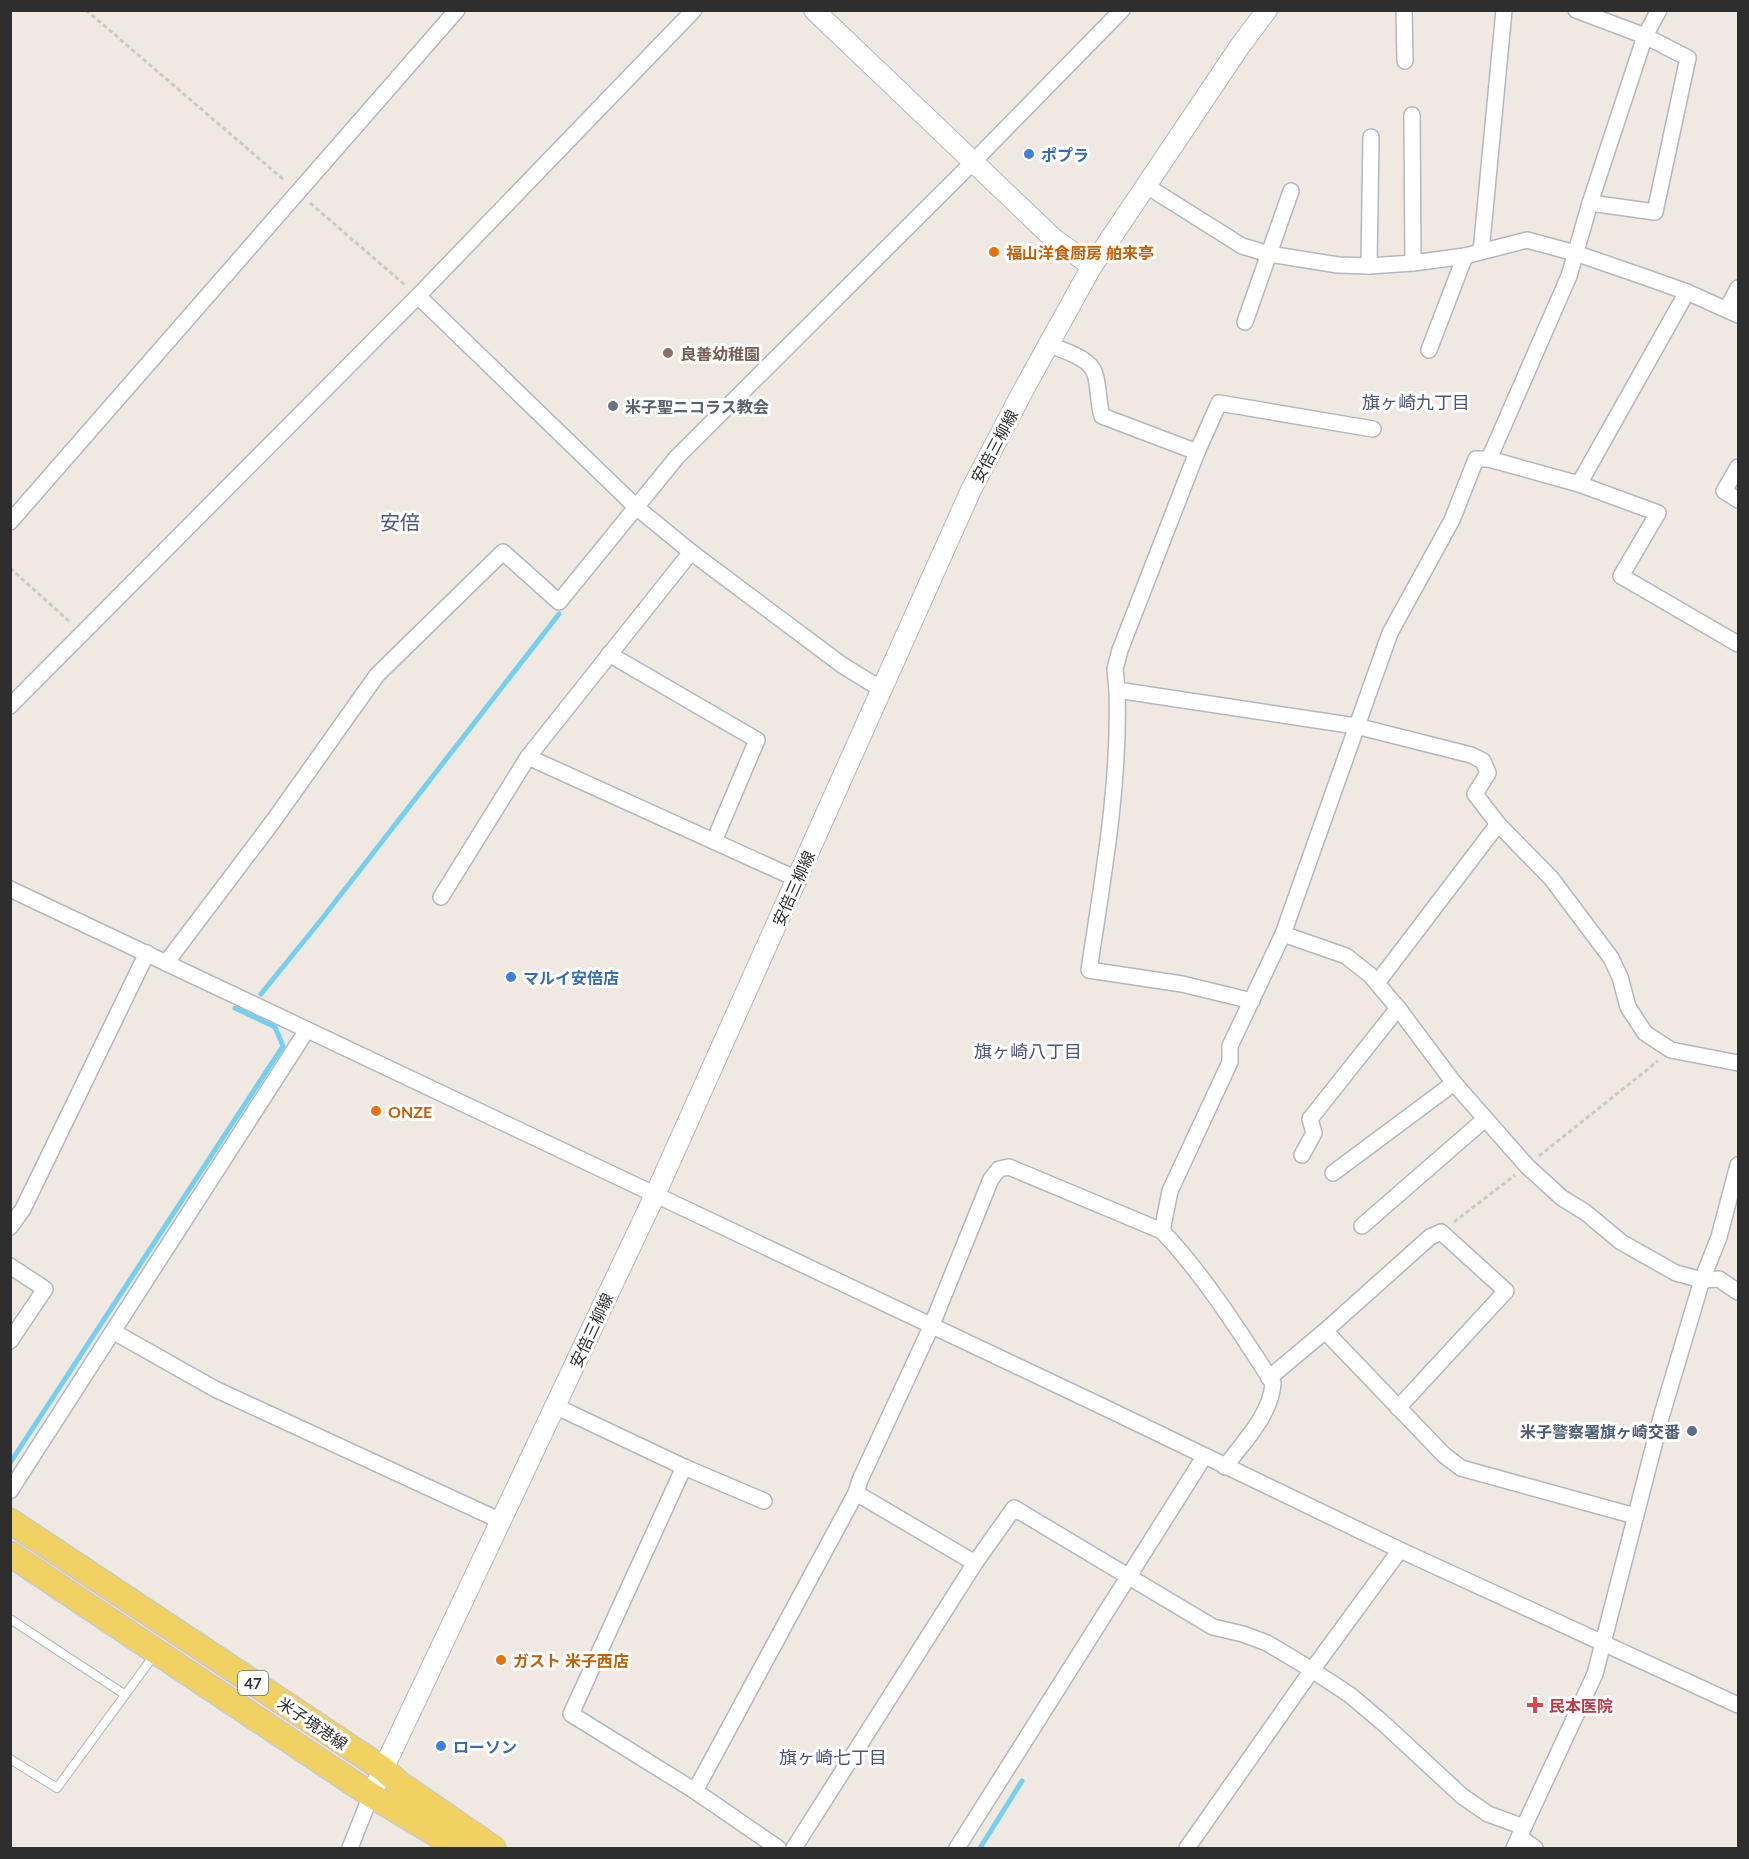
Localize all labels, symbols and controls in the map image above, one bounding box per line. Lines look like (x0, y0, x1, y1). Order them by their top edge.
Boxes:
place label: ポプラ (1041, 145, 1089, 164)
marker: ポプラ (1022, 147, 1036, 161)
place label: 福山洋食厨房 舶来亭 (1006, 243, 1154, 262)
marker: 福山洋食厨房 舶来亭 (987, 245, 1001, 259)
place label: 良善幼稚園 (680, 344, 760, 363)
marker: 良善幼稚園 (661, 346, 675, 360)
district label: 旗ヶ崎九丁目 (1362, 391, 1470, 413)
place label: 米子聖ニコラス教会 (625, 397, 769, 416)
marker: 米子聖ニコラス教会 (606, 399, 620, 413)
street label: 安倍三柳線 (967, 406, 1021, 486)
district label: 安倍 (380, 510, 420, 534)
street label: 安倍三柳線 (768, 848, 818, 928)
place label: マルイ安倍店 (523, 968, 619, 987)
marker: マルイ安倍店 (504, 970, 518, 984)
district label: 旗ヶ崎八丁目 (974, 1040, 1082, 1062)
place label: ONZE (388, 1102, 432, 1121)
marker: ONZE (369, 1104, 383, 1118)
street label: 安倍三柳線 (565, 1290, 617, 1370)
place label: 米子警察署旗ヶ崎交番 (1520, 1422, 1680, 1441)
marker: 米子警察署旗ヶ崎交番 (1685, 1424, 1699, 1438)
place label: ガスト 米子西店 (513, 1651, 629, 1670)
marker: ガスト 米子西店 (494, 1653, 508, 1667)
road number: 47 (238, 1671, 268, 1695)
street label: 米子境港線 (275, 1693, 351, 1753)
marker: 民本医院 (1526, 1696, 1544, 1714)
place label: 民本医院 (1549, 1696, 1613, 1715)
place label: ローソン (453, 1737, 517, 1756)
marker: ローソン (434, 1739, 448, 1753)
district label: 旗ヶ崎七丁目 (779, 1746, 887, 1768)

